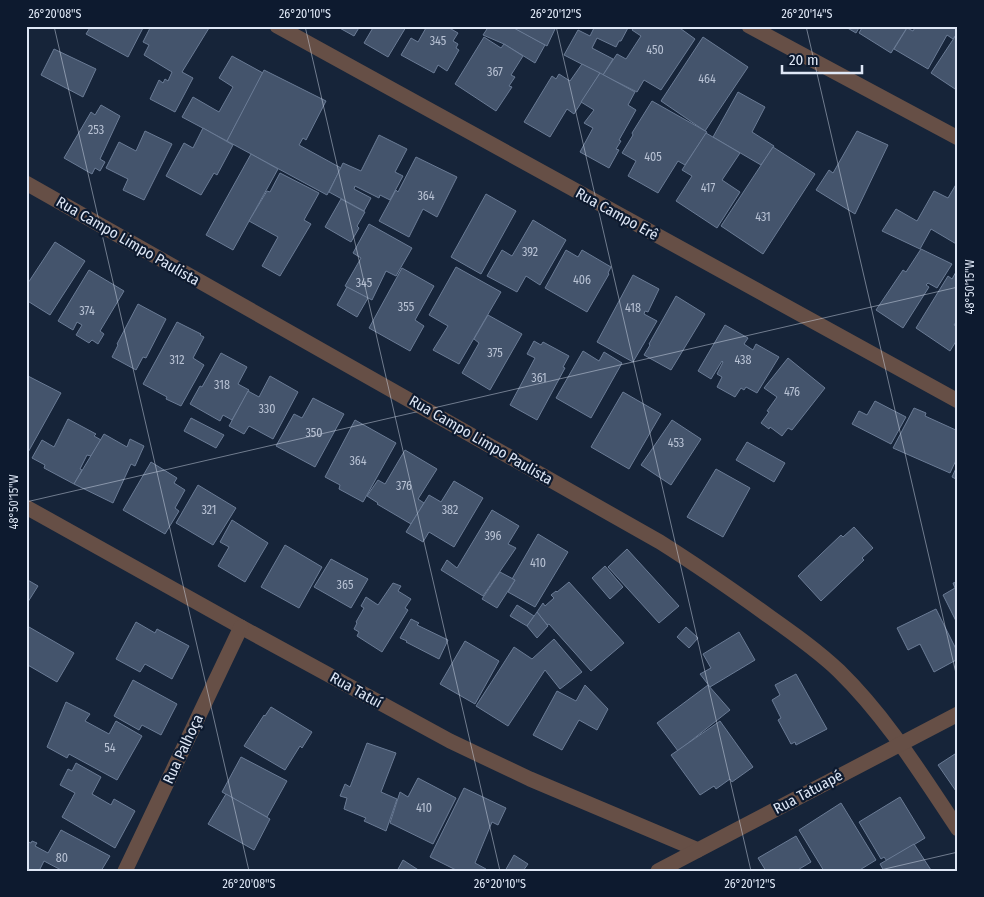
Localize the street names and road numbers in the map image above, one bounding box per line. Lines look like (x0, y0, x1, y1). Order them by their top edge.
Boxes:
street label: Rua Campo Erê (573, 184, 661, 244)
street label: Rua Campo Limpo Paulista (53, 193, 203, 289)
street label: Rua Campo Limpo Paulista (406, 392, 556, 488)
street label: Rua Tatuí (327, 668, 385, 712)
street label: Rua Palhoça (159, 711, 207, 787)
street label: Rua Tatuapé (770, 766, 846, 818)

